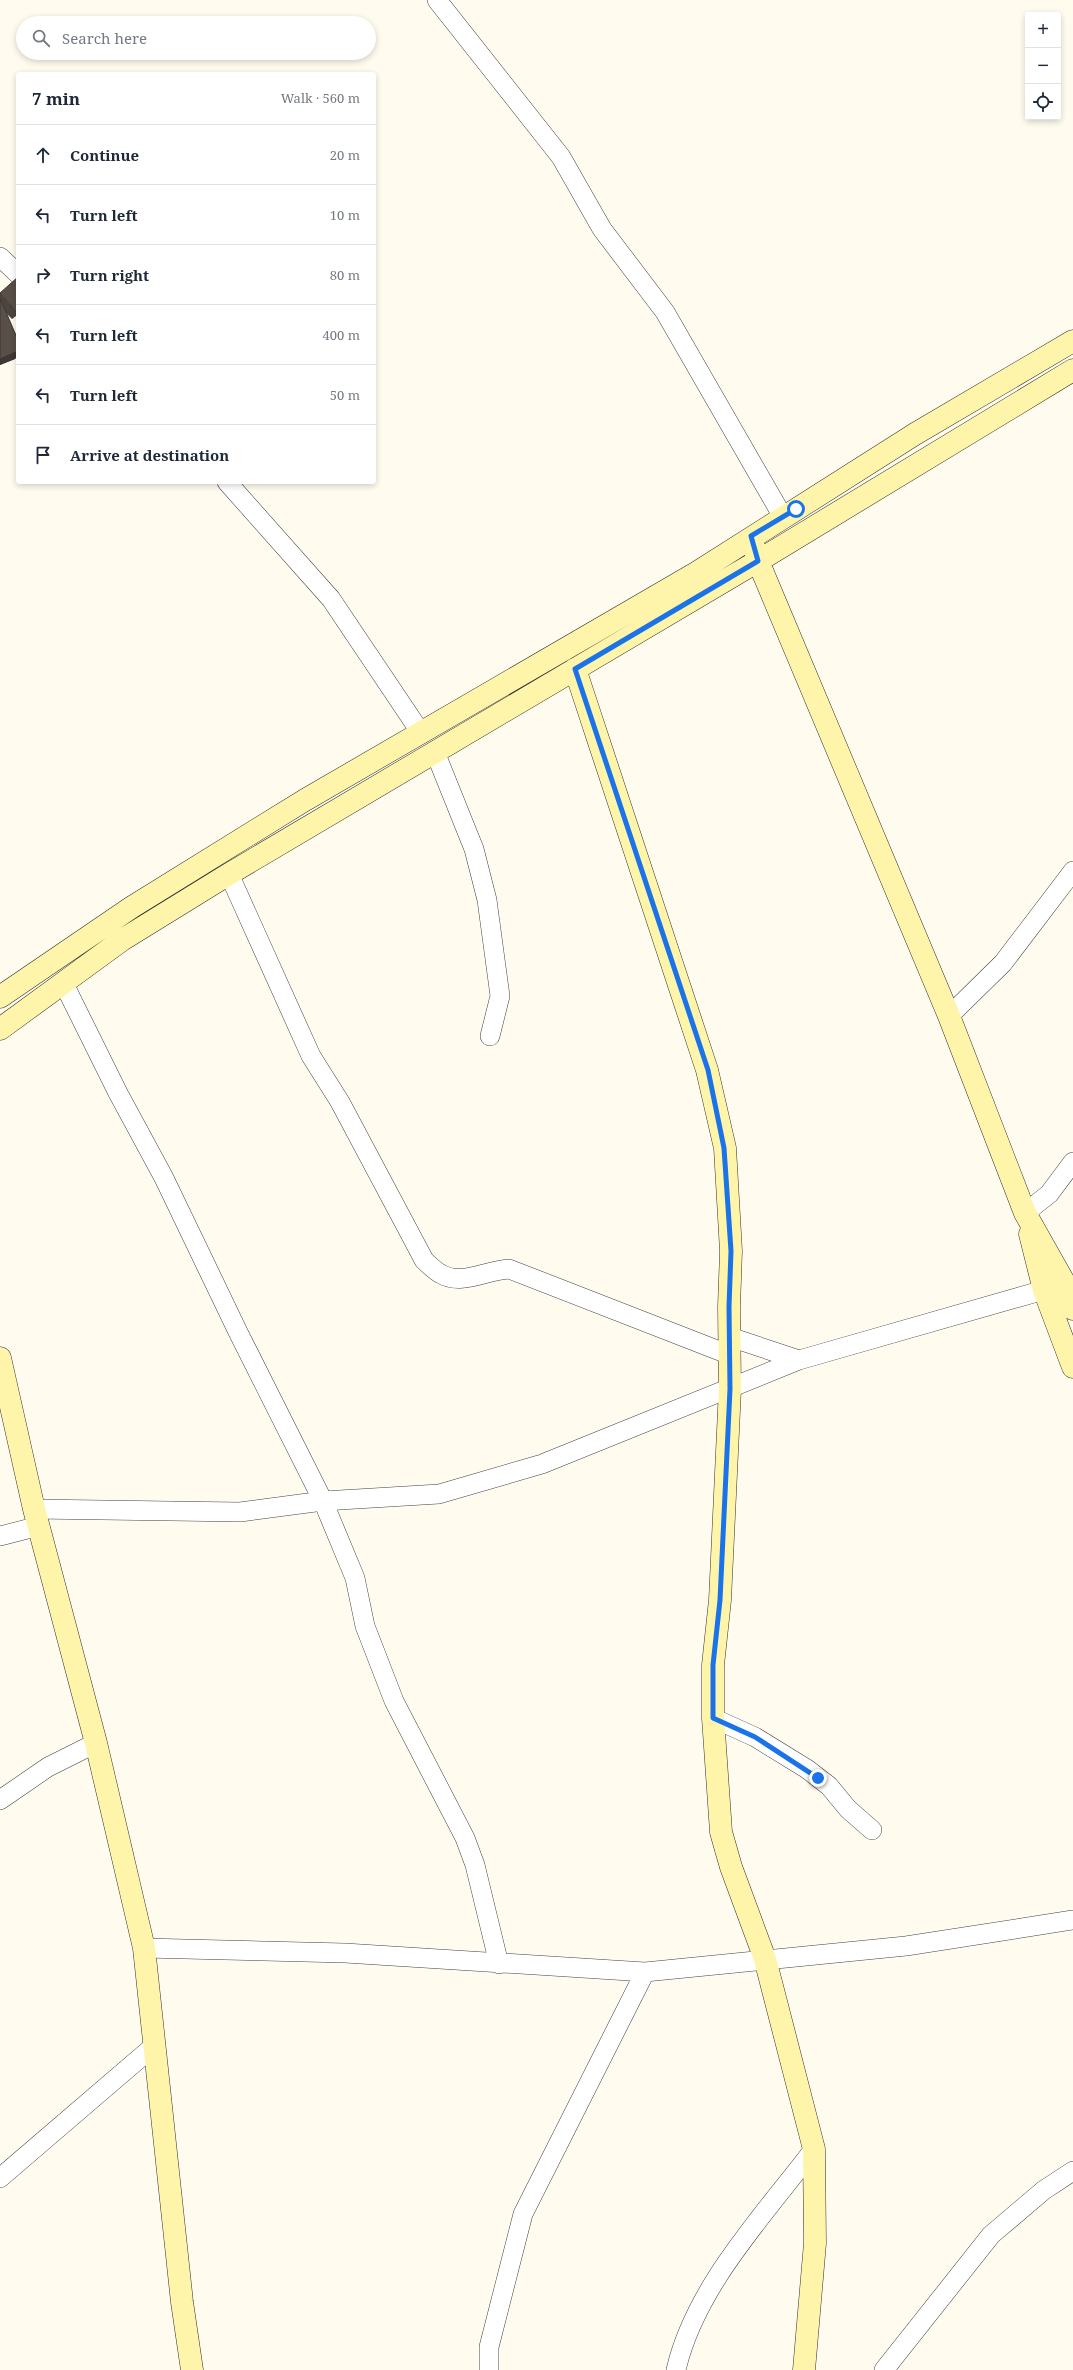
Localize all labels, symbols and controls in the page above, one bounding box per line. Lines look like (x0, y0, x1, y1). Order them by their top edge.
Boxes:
map controls (1025, 12, 1061, 120)
button: + (1025, 12, 1061, 48)
search box (16, 16, 376, 60)
icon: search (30, 27, 52, 49)
text: Search here (62, 28, 147, 48)
button: − (1025, 48, 1061, 84)
button: locate (1025, 84, 1061, 120)
text: 7 min (32, 87, 80, 110)
text: Walk · 560 m (281, 89, 360, 107)
icon: ahead (32, 144, 54, 166)
text: Continue (70, 145, 139, 165)
text: 20 m (330, 146, 360, 164)
icon: left (32, 204, 54, 226)
text: Turn left (70, 205, 138, 225)
text: 10 m (330, 206, 360, 224)
icon: right (32, 264, 54, 286)
text: Turn right (70, 265, 149, 285)
text: 80 m (330, 266, 360, 284)
icon: left (32, 324, 54, 346)
text: Turn left (70, 325, 138, 345)
text: 400 m (323, 326, 360, 344)
icon: left (32, 384, 54, 406)
text: Turn left (70, 385, 138, 405)
text: 50 m (330, 386, 360, 404)
icon: arrive (32, 444, 54, 466)
text: Arrive at destination (70, 445, 229, 465)
route start (787, 500, 805, 518)
route end (809, 1769, 827, 1787)

